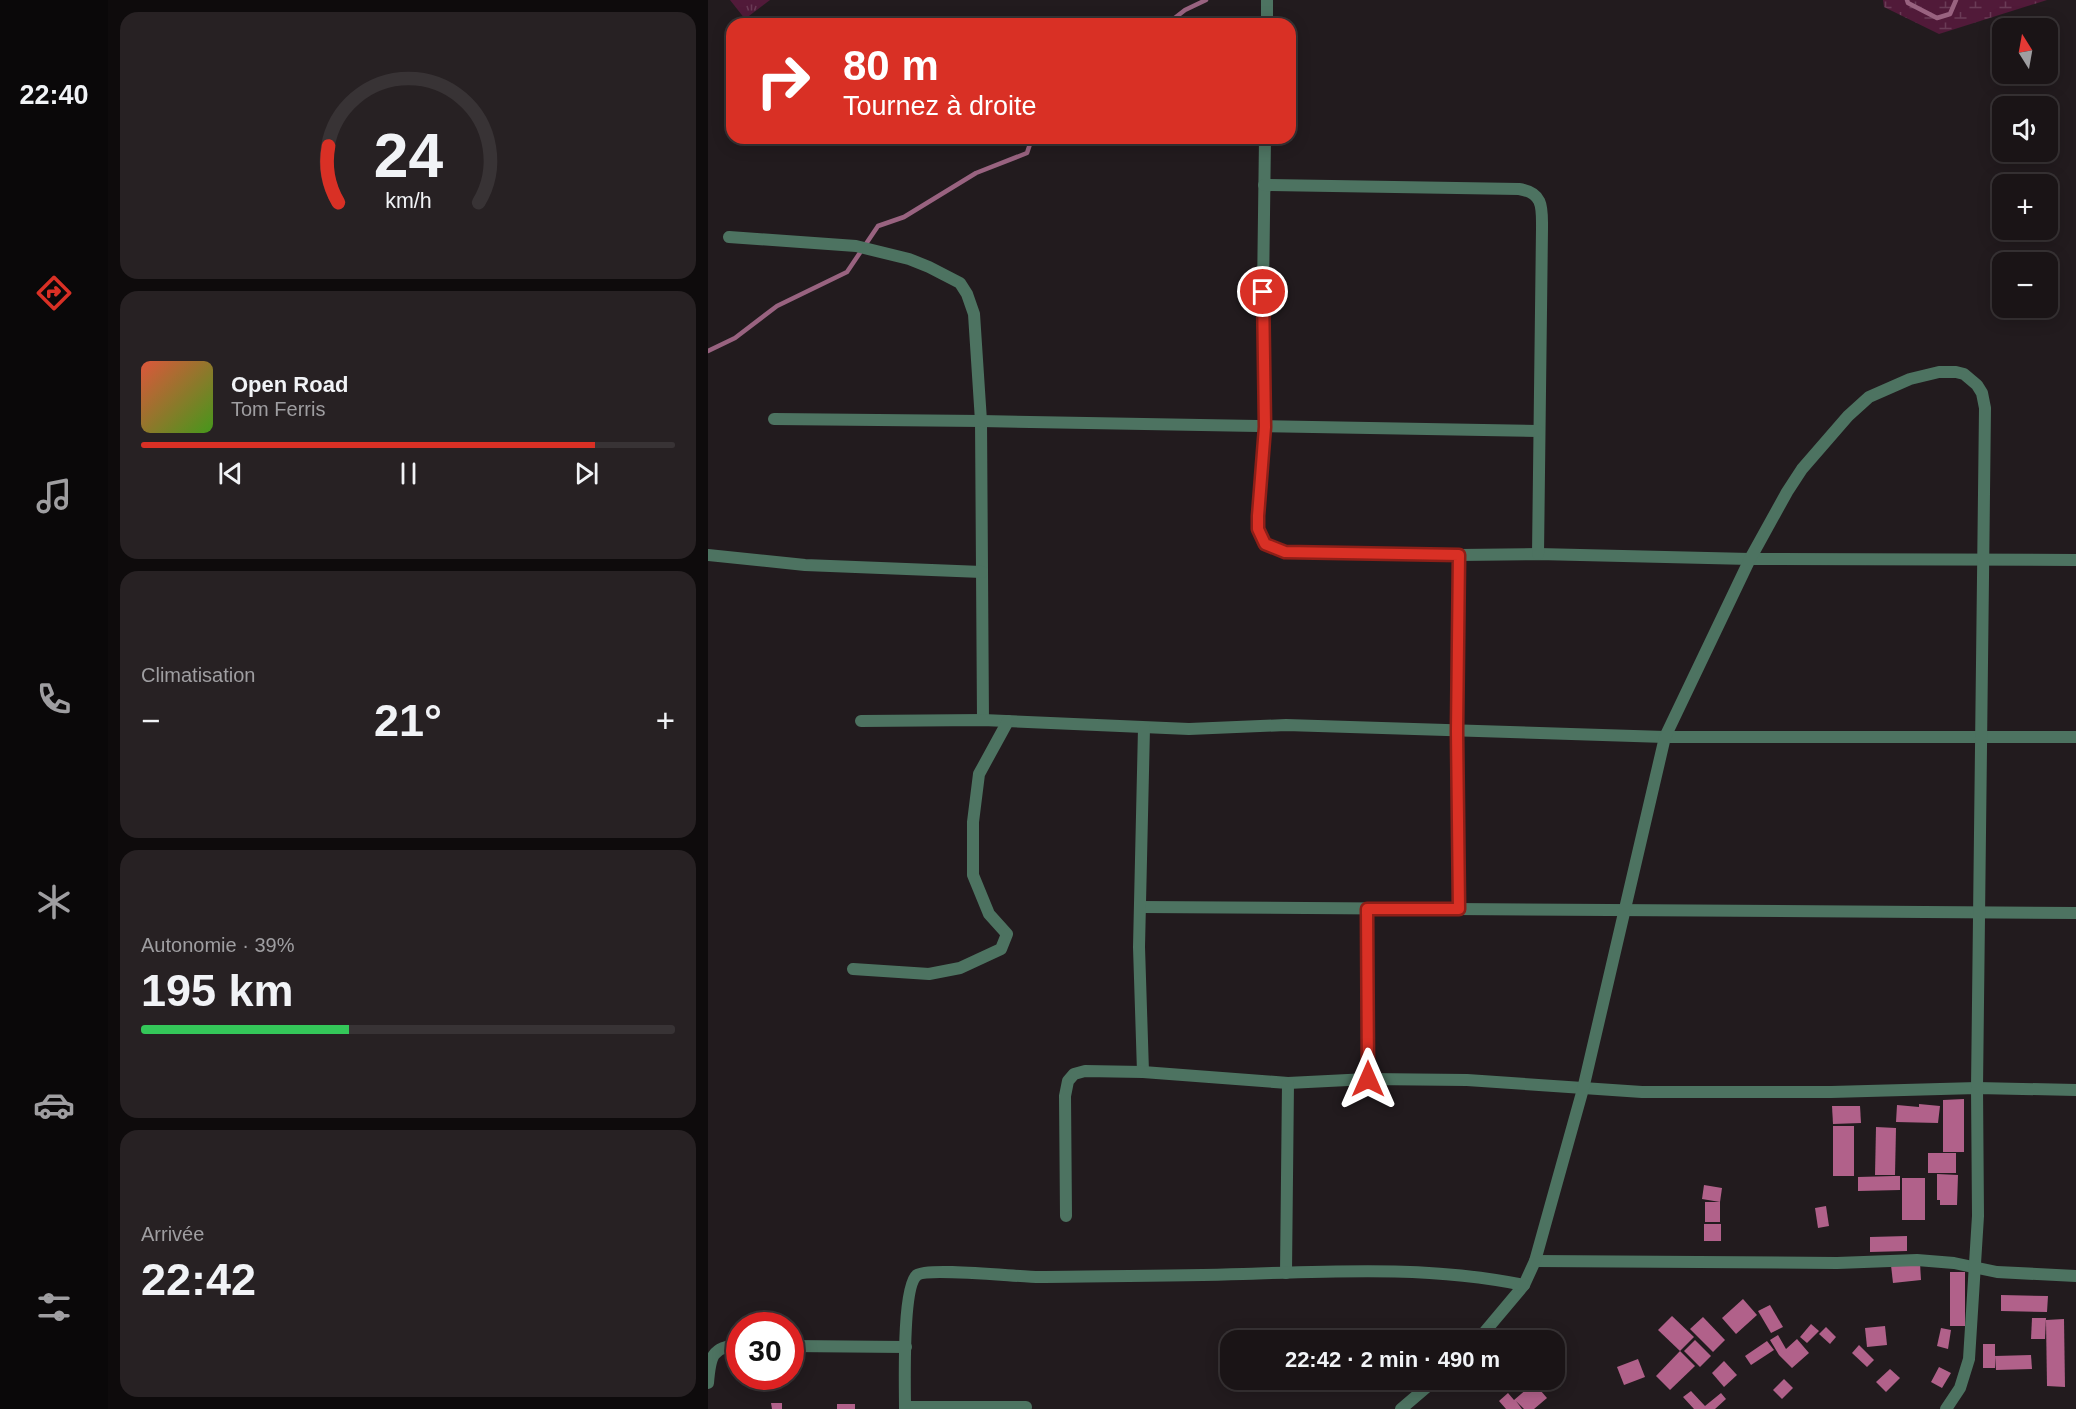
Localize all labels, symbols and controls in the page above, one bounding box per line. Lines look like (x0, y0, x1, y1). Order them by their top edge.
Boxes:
north arrow (1992, 18, 2058, 84)
map controls (1992, 18, 2058, 318)
icon: right (744, 42, 822, 120)
text: 80 m (843, 42, 939, 89)
text: 22:40 (19, 80, 89, 110)
text: Tournez à droite (843, 91, 1037, 121)
button: sound (1992, 96, 2058, 162)
text: 24 (373, 121, 443, 190)
button: + (1992, 174, 2058, 240)
text: km/h (385, 189, 431, 213)
button: − (1992, 252, 2058, 318)
pin (1237, 266, 1288, 317)
icon: directions (33, 272, 75, 314)
icon: arrive (1246, 275, 1279, 308)
text: Open Road (231, 372, 348, 397)
text: Tom Ferris (231, 398, 325, 420)
icon: previous (214, 457, 247, 490)
icon: pause (392, 457, 425, 490)
icon: next (570, 457, 603, 490)
icon: music (33, 475, 75, 517)
text: Climatisation (141, 664, 255, 686)
icon: phone (33, 678, 75, 720)
text: 21° (374, 695, 442, 746)
text: − (141, 702, 160, 739)
text: + (656, 702, 675, 739)
icon: climate (33, 881, 75, 923)
text: Autonomie · 39% (141, 934, 294, 956)
text: 195 km (141, 965, 294, 1016)
position arrow (1336, 1047, 1400, 1111)
icon: car (33, 1084, 75, 1126)
text: Arrivée (141, 1223, 204, 1245)
text: 22:42 (141, 1254, 256, 1305)
icon: filters (33, 1286, 75, 1328)
speed limit sign: 30 (726, 1312, 804, 1390)
text: 22:42 · 2 min · 490 m (1285, 1347, 1500, 1372)

